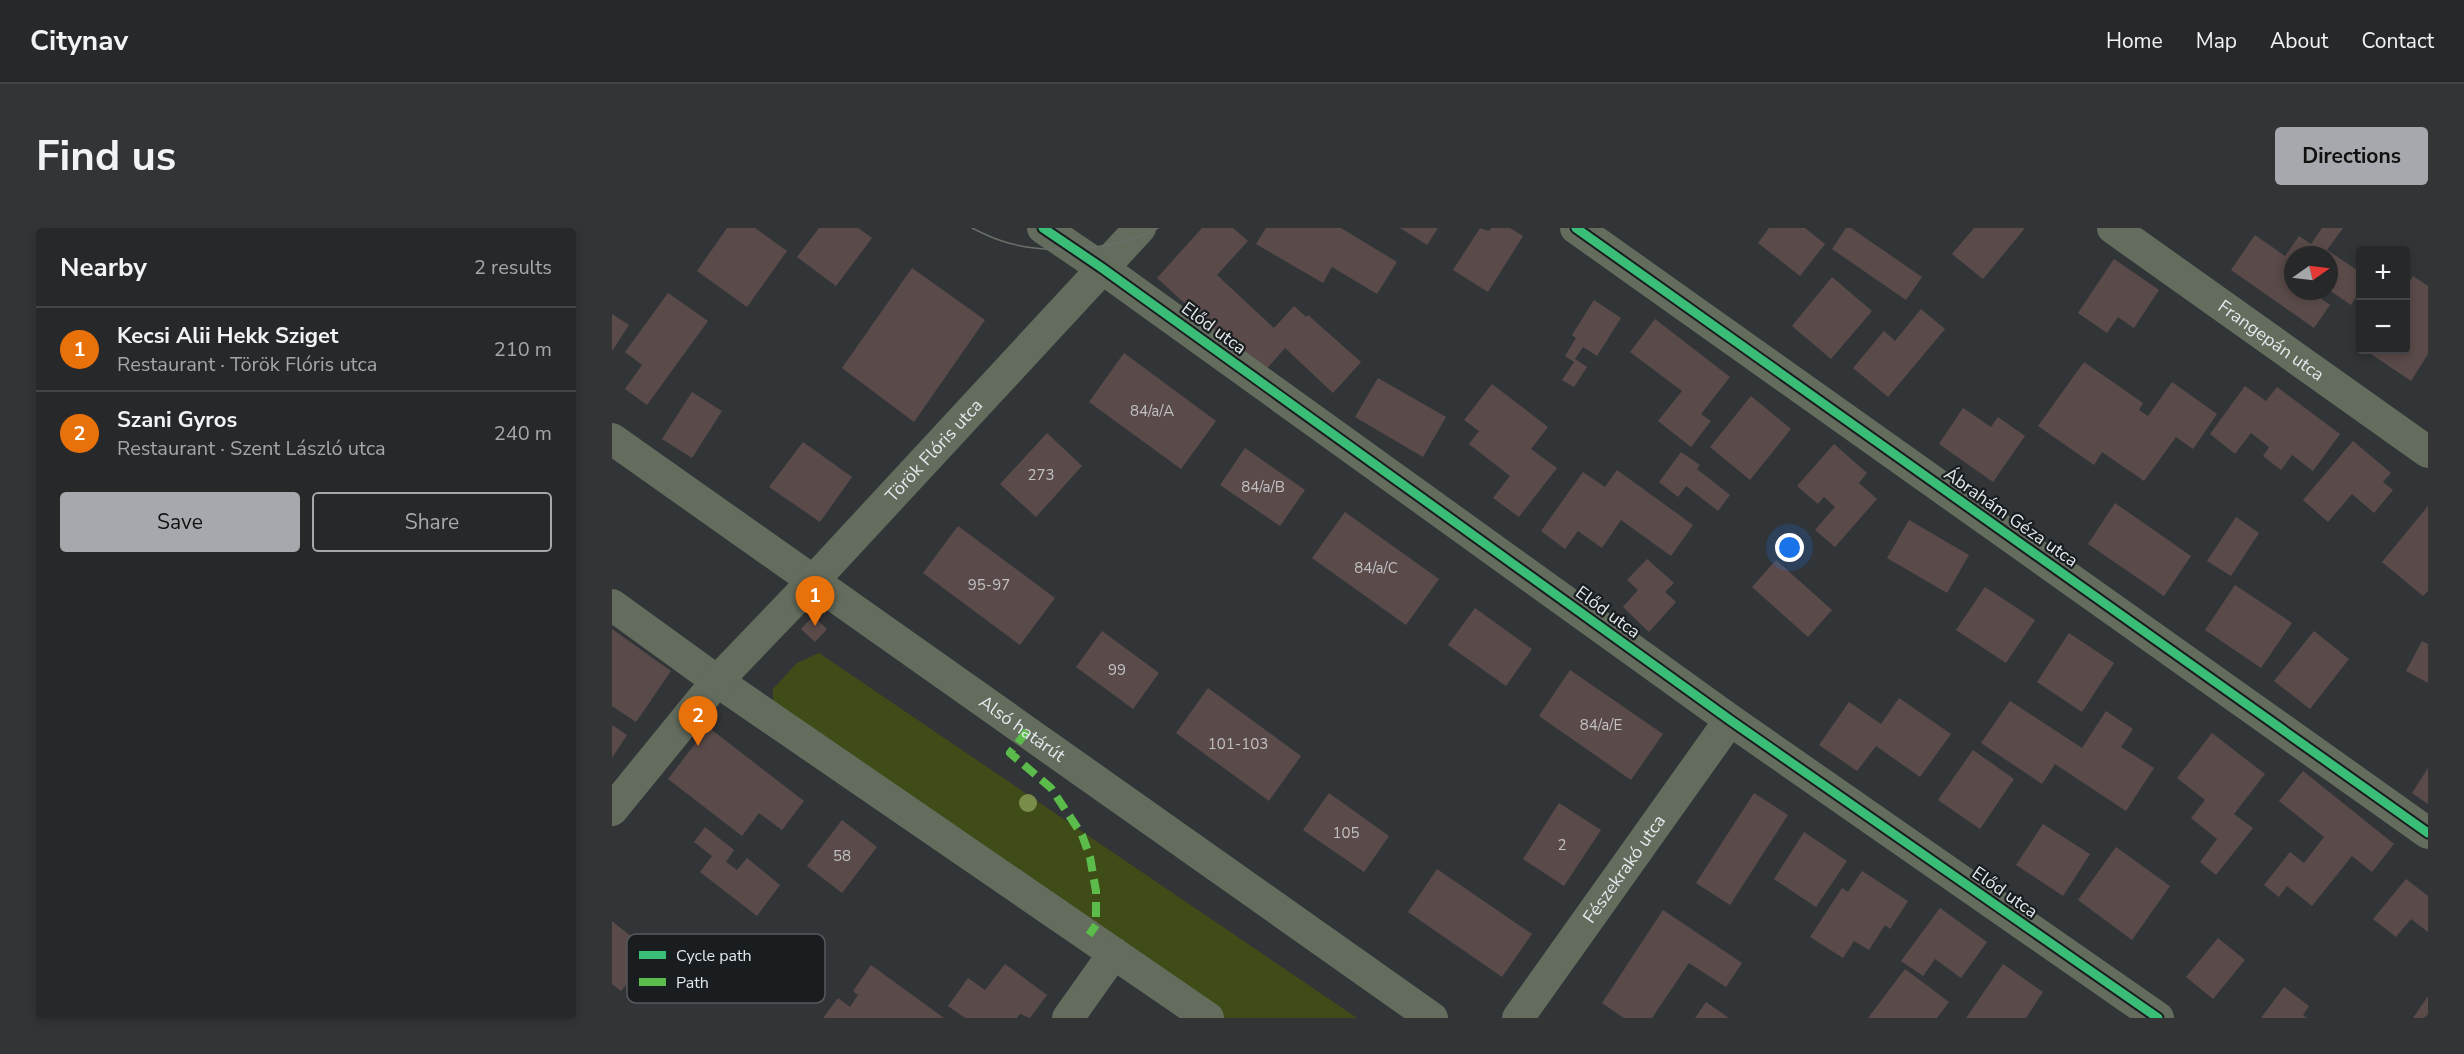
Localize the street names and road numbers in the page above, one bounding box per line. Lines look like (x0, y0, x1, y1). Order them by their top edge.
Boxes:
street label: Frangepán utca (2213, 294, 2329, 386)
street label: Előd utca (1177, 296, 1251, 360)
street label: Török Flóris utca (880, 394, 988, 507)
street label: Ábrahám Géza utca (1939, 462, 2083, 572)
street label: Előd utca (1571, 580, 1645, 644)
street label: Alsó határút (974, 690, 1070, 768)
street label: Fészekrakó utca (1577, 810, 1671, 928)
street label: Előd utca (1967, 861, 2043, 923)

